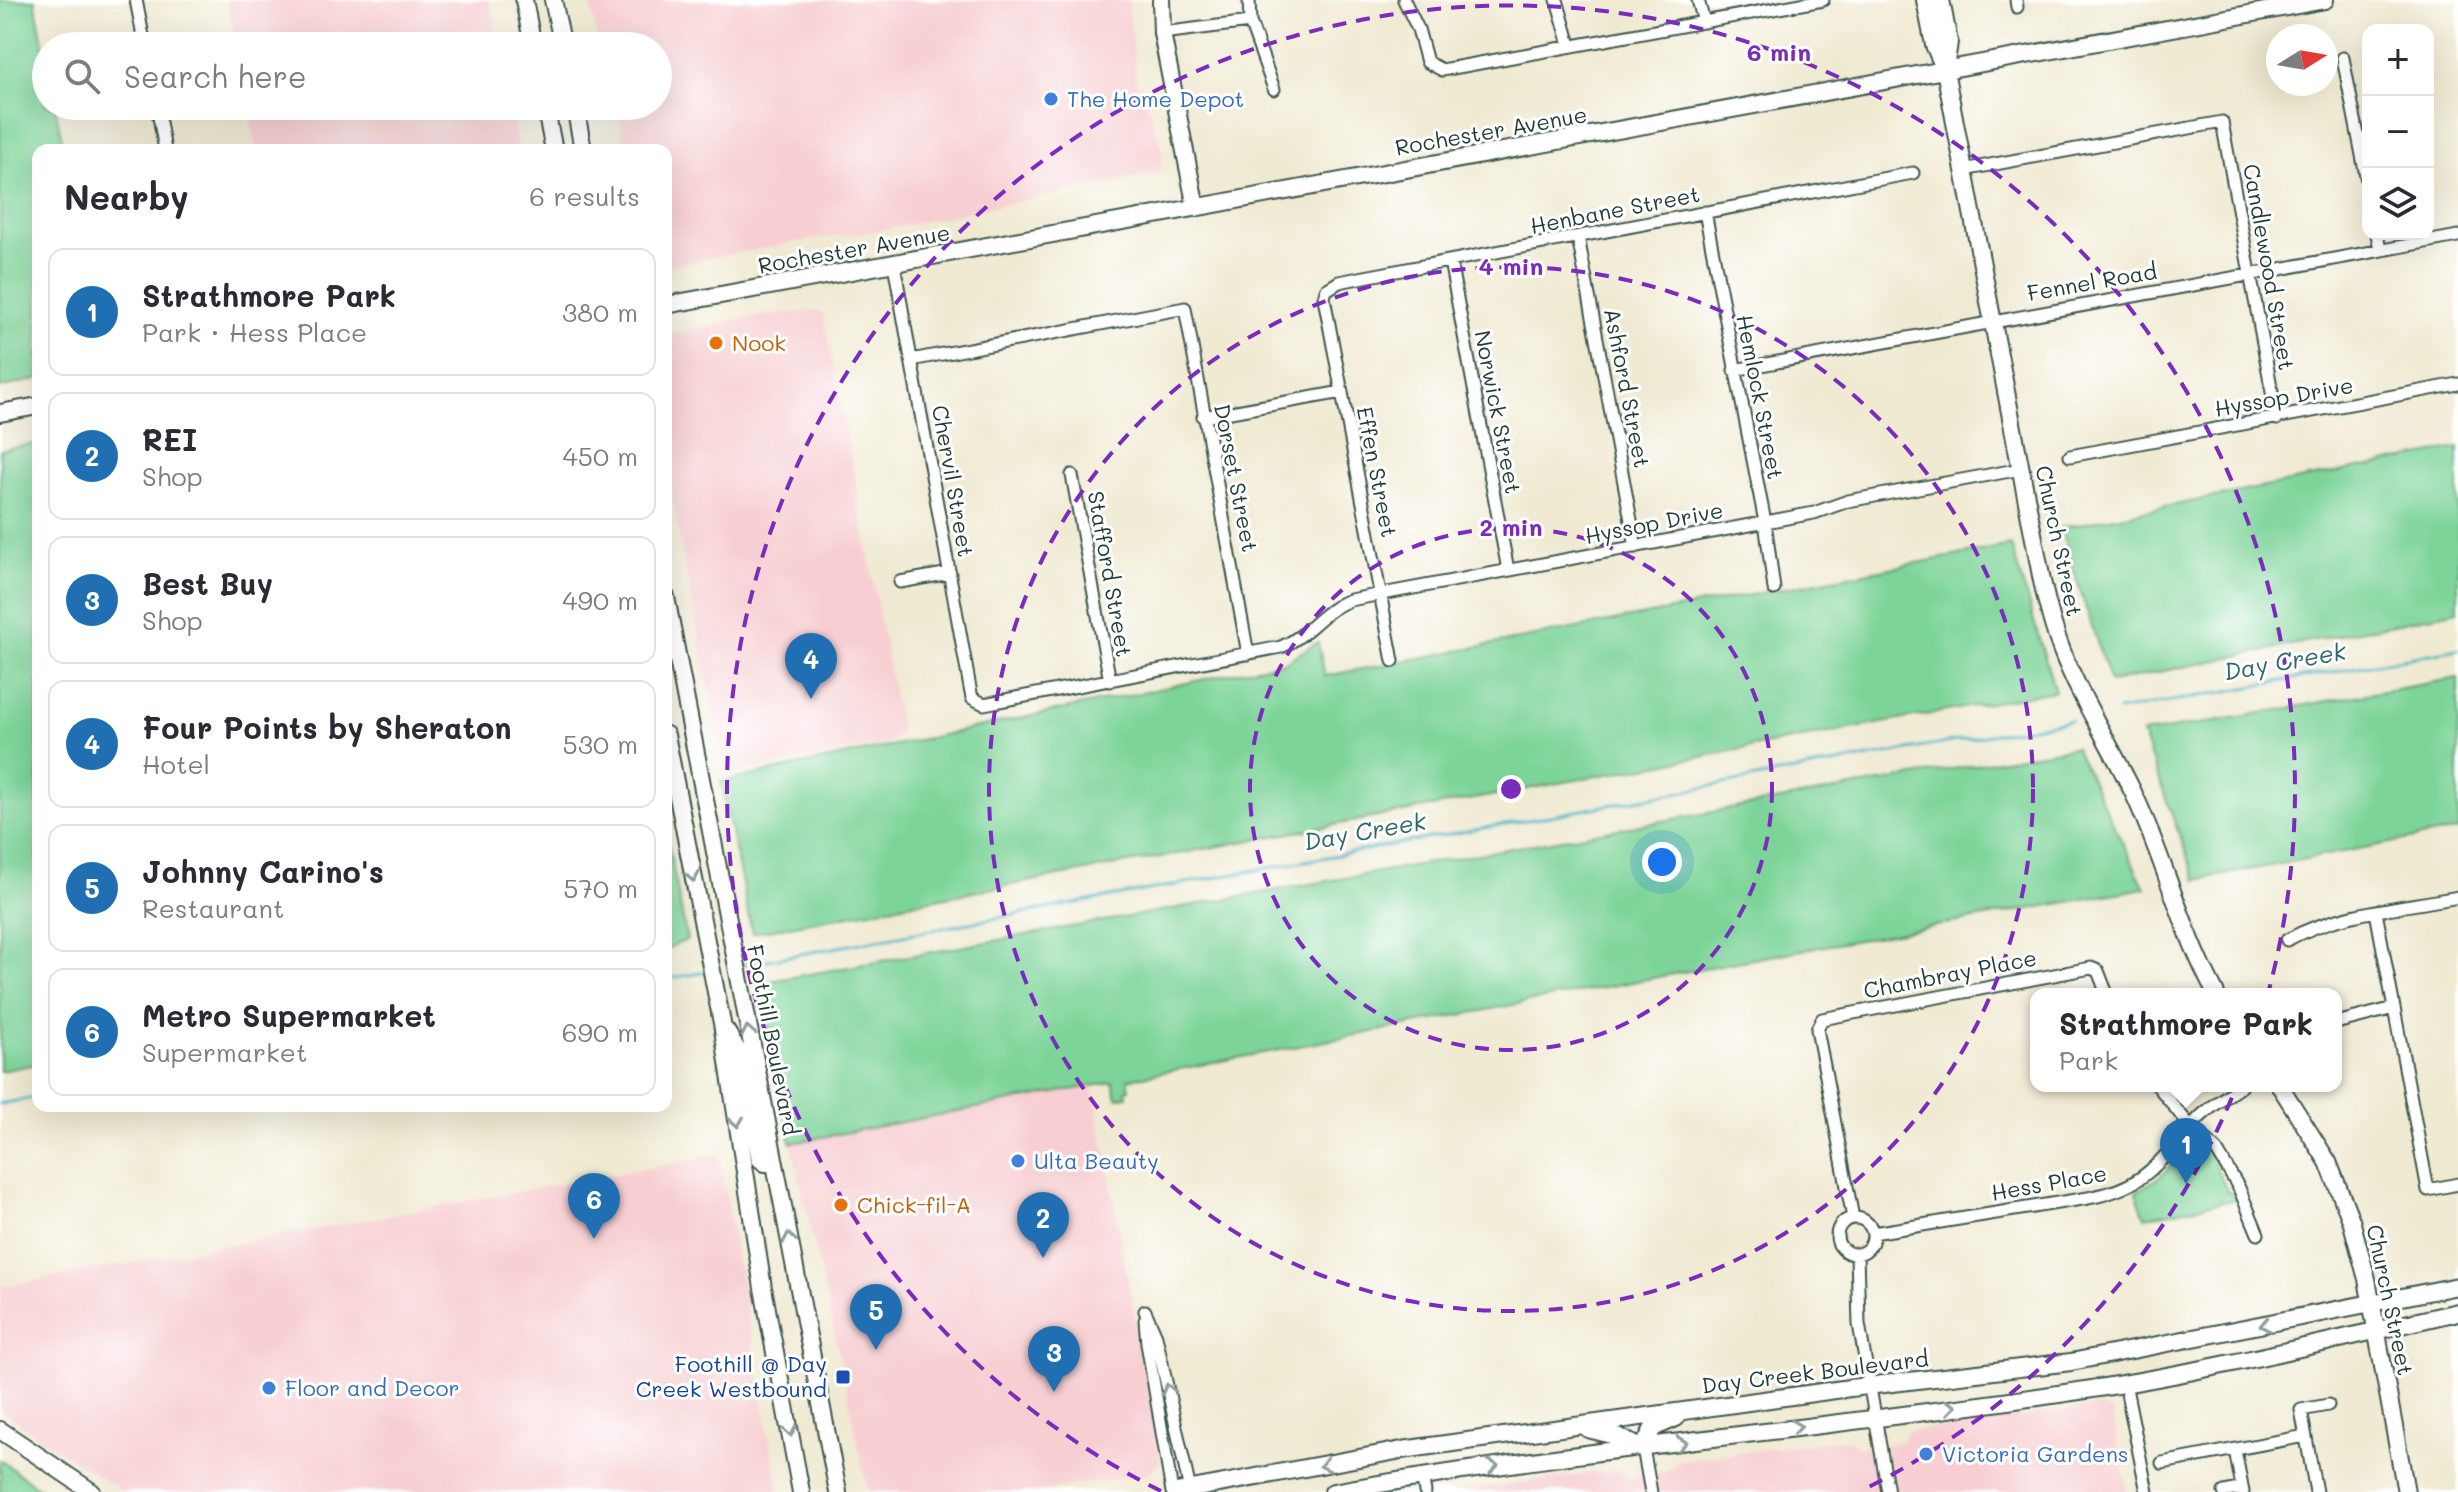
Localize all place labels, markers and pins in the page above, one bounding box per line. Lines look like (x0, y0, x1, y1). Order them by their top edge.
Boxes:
place label: The Home Depot (1067, 84, 1244, 113)
marker: The Home Depot (1042, 90, 1060, 108)
place label: Nook (732, 328, 786, 357)
marker: Nook (707, 334, 725, 352)
pin: 4 (785, 633, 837, 699)
centre of rings (1497, 775, 1525, 803)
pin: 1 (2160, 1118, 2212, 1184)
place label: Ulta Beauty (1034, 1146, 1159, 1175)
marker: Ulta Beauty (1009, 1152, 1027, 1170)
pin: 6 (568, 1173, 620, 1239)
place label: Chick-fil-A (857, 1190, 971, 1219)
pin: 2 (1017, 1192, 1069, 1258)
marker: Chick-fil-A (832, 1196, 850, 1214)
pin: 5 (850, 1284, 902, 1350)
pin: 3 (1028, 1326, 1080, 1392)
place label: Foothill @ Day Creek Westbound (636, 1349, 827, 1403)
marker: Foothill @ Day Creek Westbound (834, 1368, 852, 1386)
place label: Floor and Decor (285, 1373, 460, 1402)
marker: Floor and Decor (260, 1379, 278, 1397)
place label: Victoria Gardens (1942, 1439, 2129, 1468)
marker: Victoria Gardens (1917, 1445, 1935, 1463)

